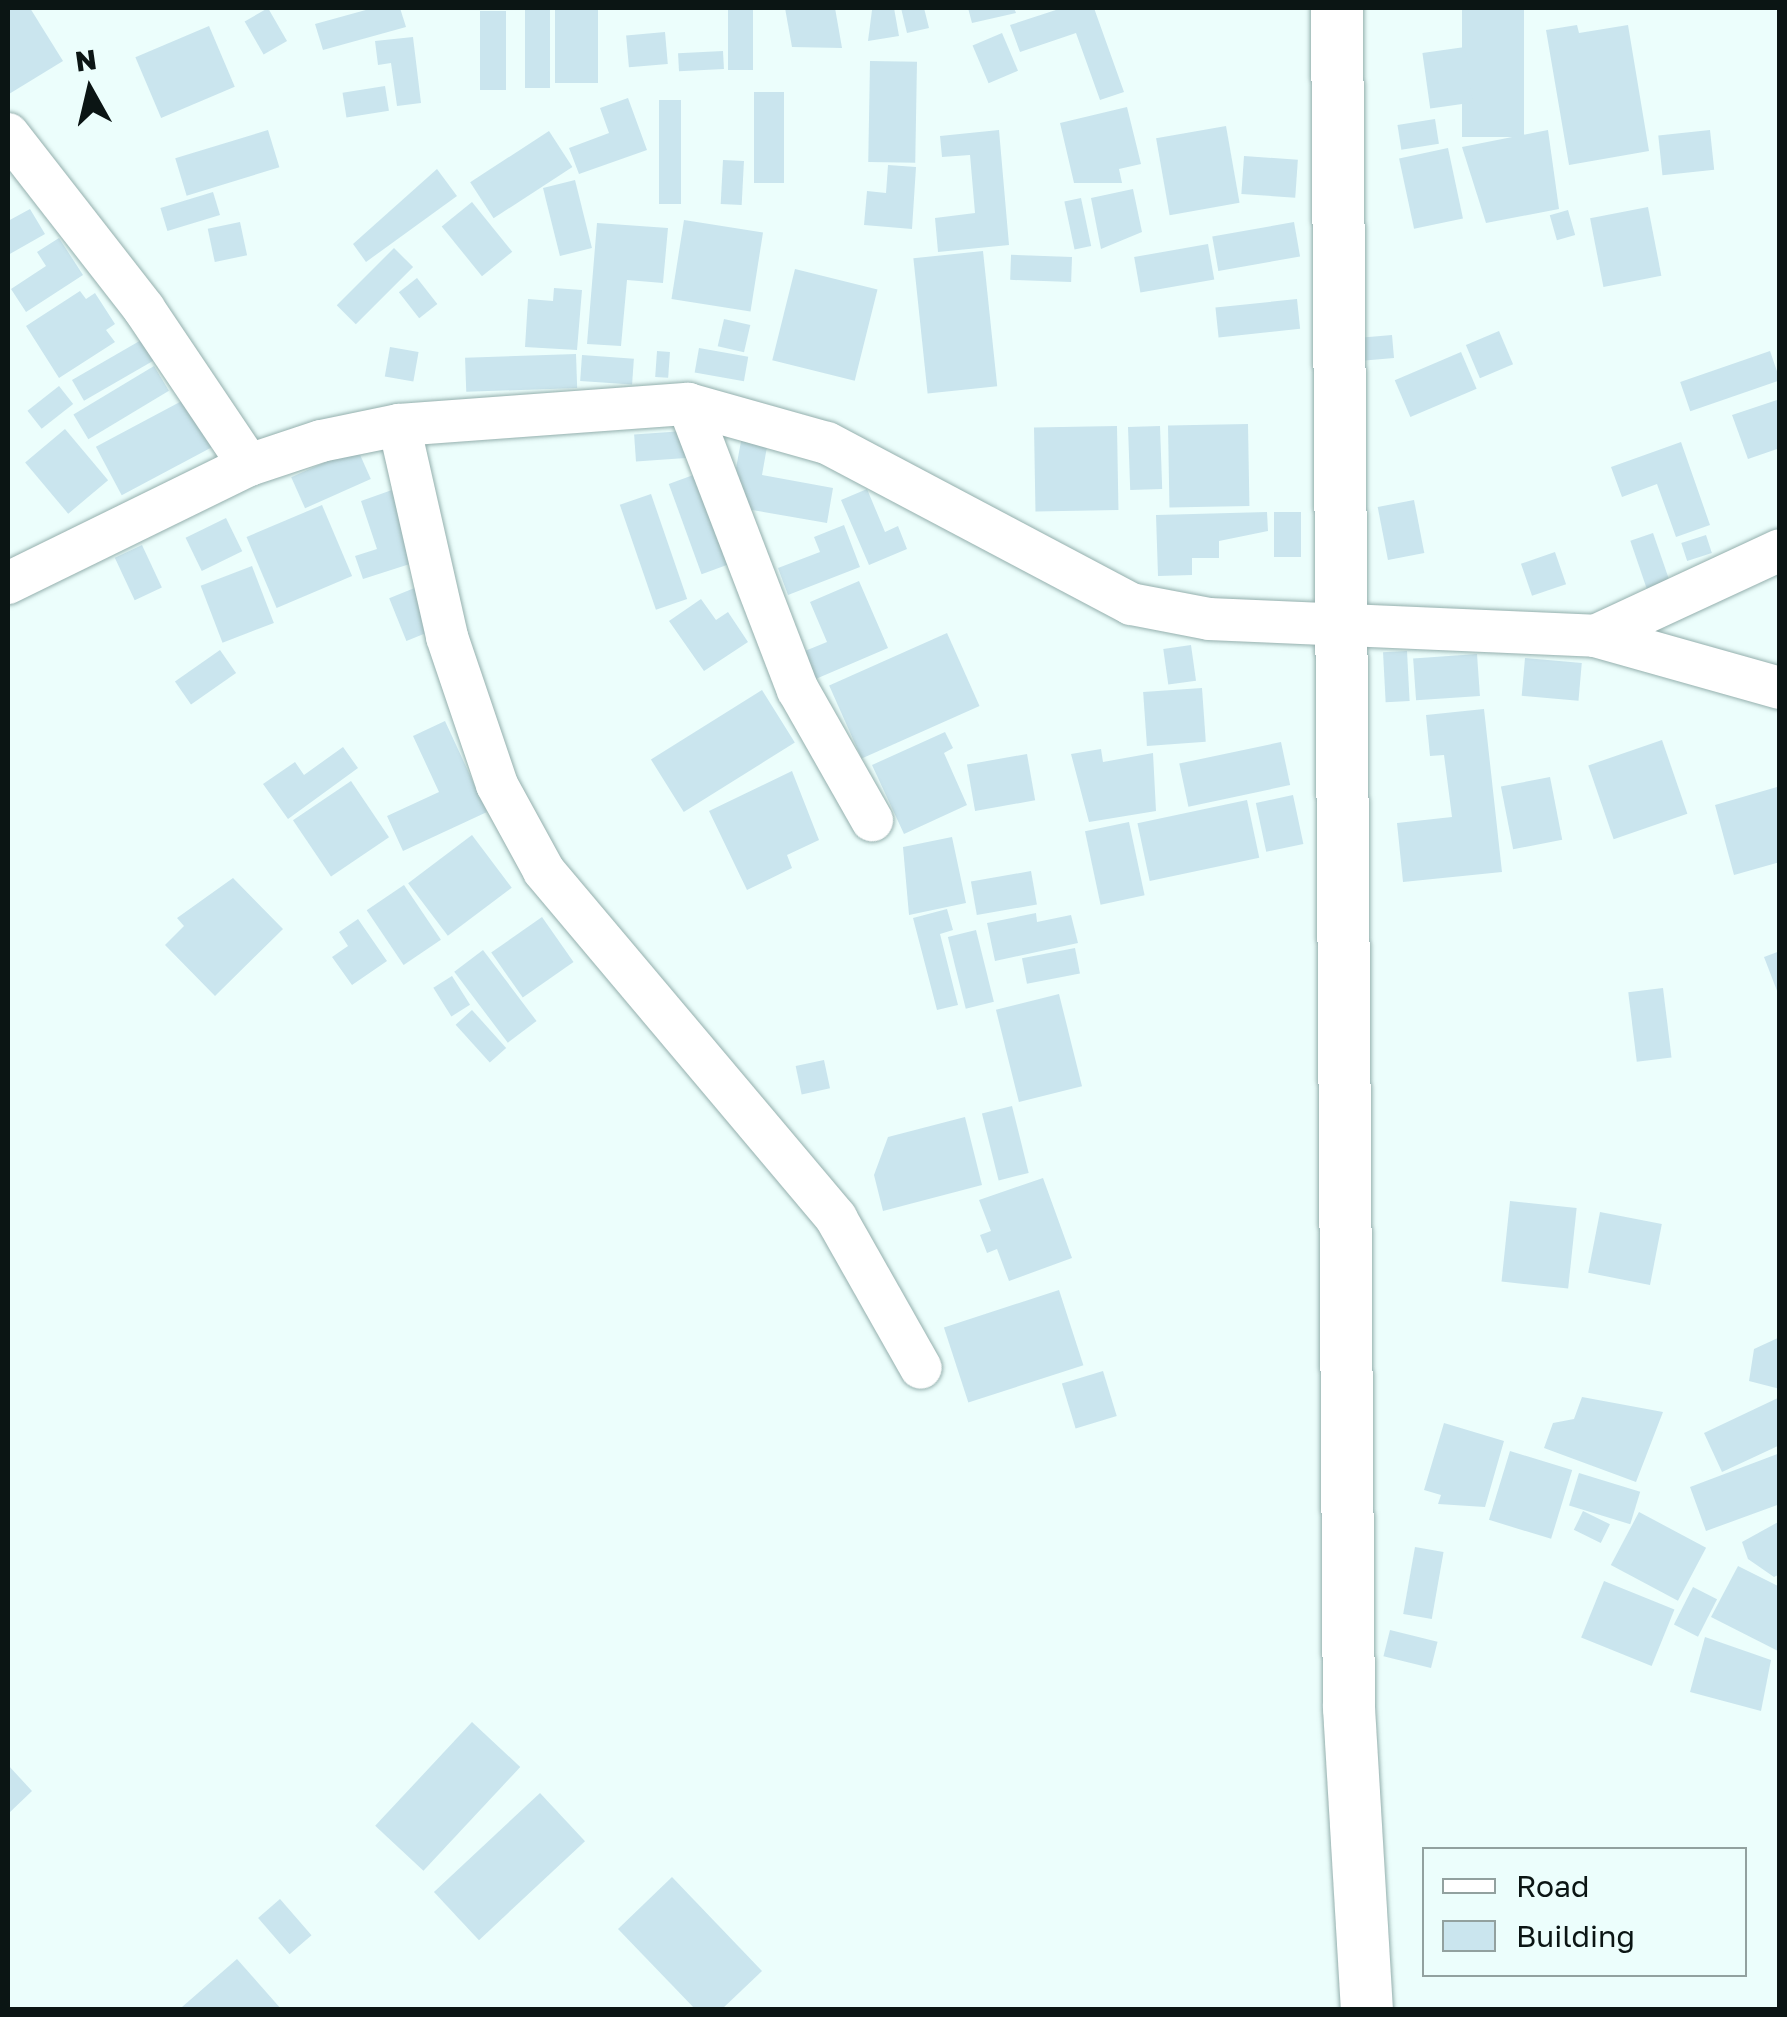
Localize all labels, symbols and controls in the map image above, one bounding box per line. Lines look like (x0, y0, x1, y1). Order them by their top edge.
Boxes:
north arrow (40, 40, 140, 140)
text: N (73, 42, 99, 78)
legend (1422, 1847, 1747, 1977)
text: Road (1516, 1868, 1590, 1904)
text: Building (1516, 1918, 1635, 1954)

